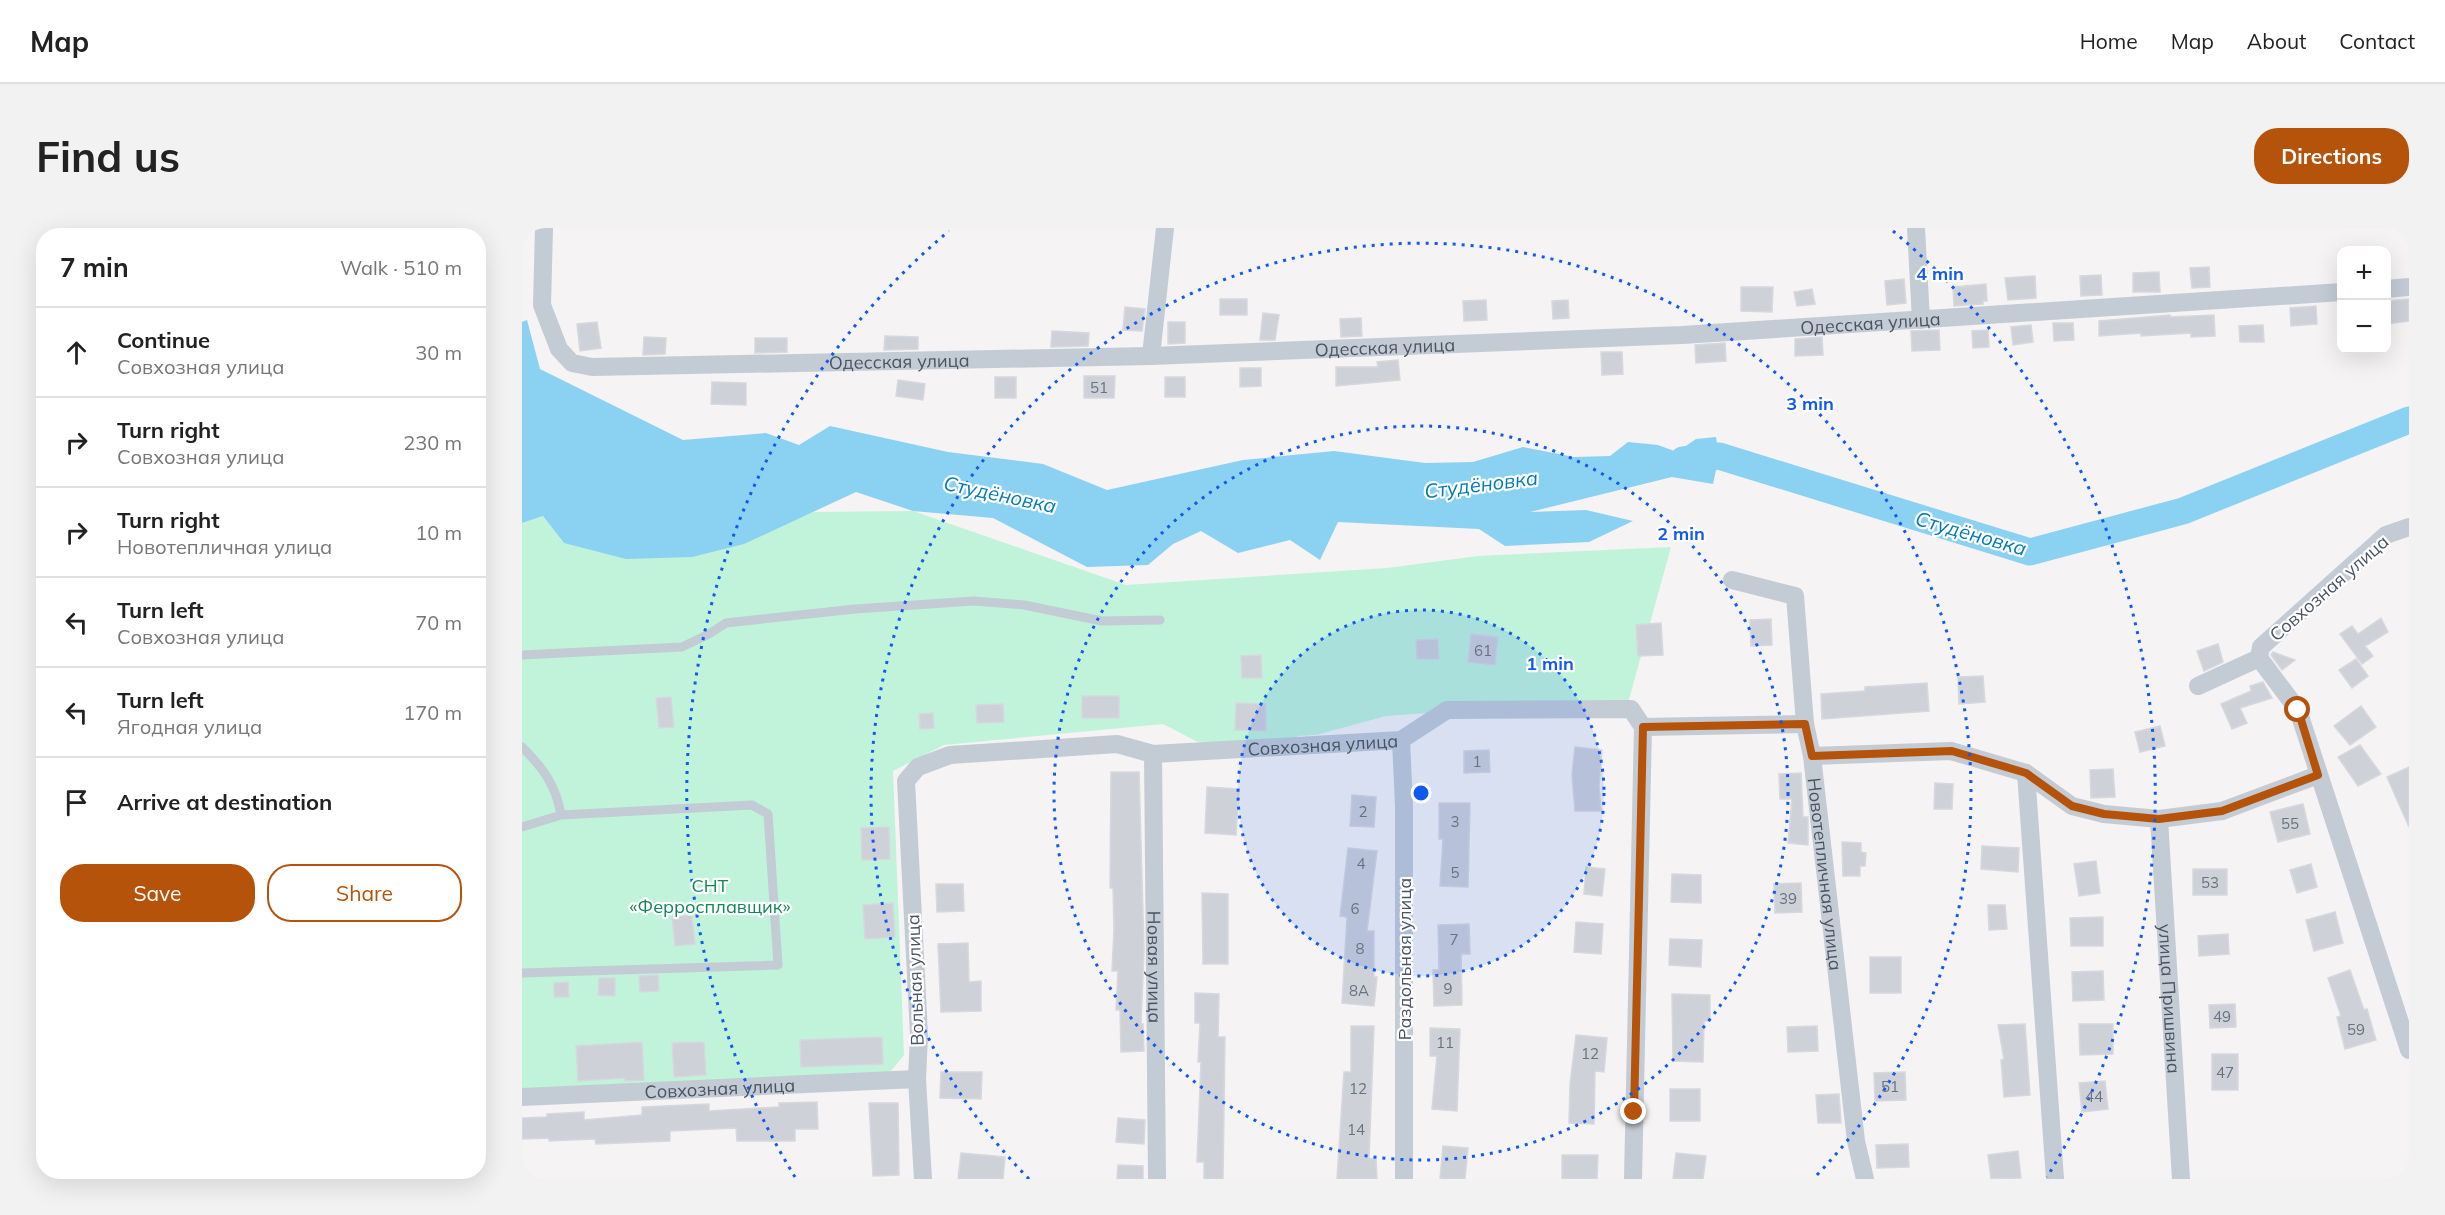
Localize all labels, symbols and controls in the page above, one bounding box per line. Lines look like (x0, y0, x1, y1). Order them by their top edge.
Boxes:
text: Map (30, 24, 89, 59)
text: Home (2080, 28, 2138, 54)
text: Map (2171, 28, 2214, 54)
text: About (2247, 28, 2306, 54)
text: Contact (2339, 28, 2415, 54)
button: Directions (2254, 128, 2409, 184)
text: Find us (36, 130, 180, 183)
map controls (2337, 246, 2391, 354)
button: + (2337, 246, 2391, 300)
text: 7 min (60, 251, 129, 284)
text: Walk · 510 m (340, 255, 462, 280)
text: 4 min (1916, 262, 1964, 285)
button: − (2337, 300, 2391, 354)
street label: Одесская улица (1799, 307, 1941, 339)
text: Continue (117, 326, 210, 354)
street label: Одесская улица (1314, 332, 1456, 361)
icon: ahead (60, 336, 93, 369)
text: 30 m (415, 340, 462, 365)
street label: Одесская улица (829, 348, 970, 374)
text: Совхозная улица (117, 354, 284, 379)
house number: 51 (1090, 378, 1108, 397)
text: 3 min (1786, 392, 1834, 415)
text: Turn right (117, 416, 220, 444)
icon: right (60, 426, 93, 459)
text: 230 m (403, 430, 462, 455)
text: Совхозная улица (117, 444, 284, 469)
water label: Студёновка (1423, 465, 1539, 503)
water label: Студёновка (941, 470, 1059, 518)
water label: Студёновка (1913, 505, 2029, 561)
text: Turn right (117, 506, 220, 534)
icon: right (60, 516, 93, 549)
text: 10 m (415, 520, 462, 545)
text: 2 min (1657, 522, 1705, 545)
street label: Совхозная улица (2265, 530, 2393, 646)
text: Новотепличная улица (117, 534, 332, 559)
text: Turn left (117, 596, 204, 624)
icon: left (60, 606, 93, 639)
text: 70 m (415, 610, 462, 635)
text: Совхозная улица (117, 624, 284, 649)
house number: 61 (1474, 641, 1492, 660)
text: 1 min (1526, 652, 1574, 675)
text: Turn left (117, 686, 204, 714)
icon: left (60, 696, 93, 729)
route start (2284, 696, 2310, 722)
text: 170 m (403, 700, 462, 725)
text: Ягодная улица (117, 714, 262, 739)
street label: Совхозная улица (1247, 729, 1399, 760)
house number: 1 (1472, 752, 1482, 771)
street label: Новотепличная улица (1803, 776, 1848, 972)
centre of rings (1411, 783, 1431, 803)
icon: arrive (60, 786, 93, 819)
text: Arrive at destination (117, 788, 332, 816)
house number: 2 (1358, 802, 1368, 821)
house number: 3 (1450, 812, 1460, 831)
house number: 55 (2281, 814, 2299, 833)
house number: 4 (1356, 854, 1366, 873)
house number: 5 (1450, 863, 1460, 882)
button: Save (60, 864, 255, 922)
button: Share (267, 864, 462, 922)
house number: 53 (2201, 873, 2219, 892)
park label: СНТ «Ферросплавщик» (630, 874, 791, 918)
street label: Раздольная улица (1393, 878, 1416, 1040)
house number: 39 (1779, 889, 1797, 908)
house number: 6 (1350, 899, 1360, 918)
street label: Новая улица (1143, 911, 1167, 1023)
street label: Вольная улица (901, 914, 929, 1046)
street label: улица Пришвина (2154, 923, 2186, 1074)
house number: 7 (1449, 930, 1459, 949)
house number: 8 (1355, 939, 1365, 958)
house number: 9 (1443, 979, 1453, 998)
house number: 8А (1349, 981, 1369, 1000)
house number: 49 (2213, 1007, 2231, 1026)
house number: 59 (2347, 1020, 2365, 1039)
house number: 11 (1436, 1033, 1454, 1052)
house number: 12 (1581, 1044, 1599, 1063)
house number: 47 (2216, 1063, 2234, 1082)
street label: Совхозная улица (644, 1073, 796, 1103)
house number: 51 (1881, 1077, 1899, 1096)
house number: 12 (1349, 1079, 1367, 1098)
house number: 44 (2085, 1087, 2103, 1106)
route end (1620, 1098, 1646, 1124)
house number: 14 (1347, 1120, 1365, 1139)

